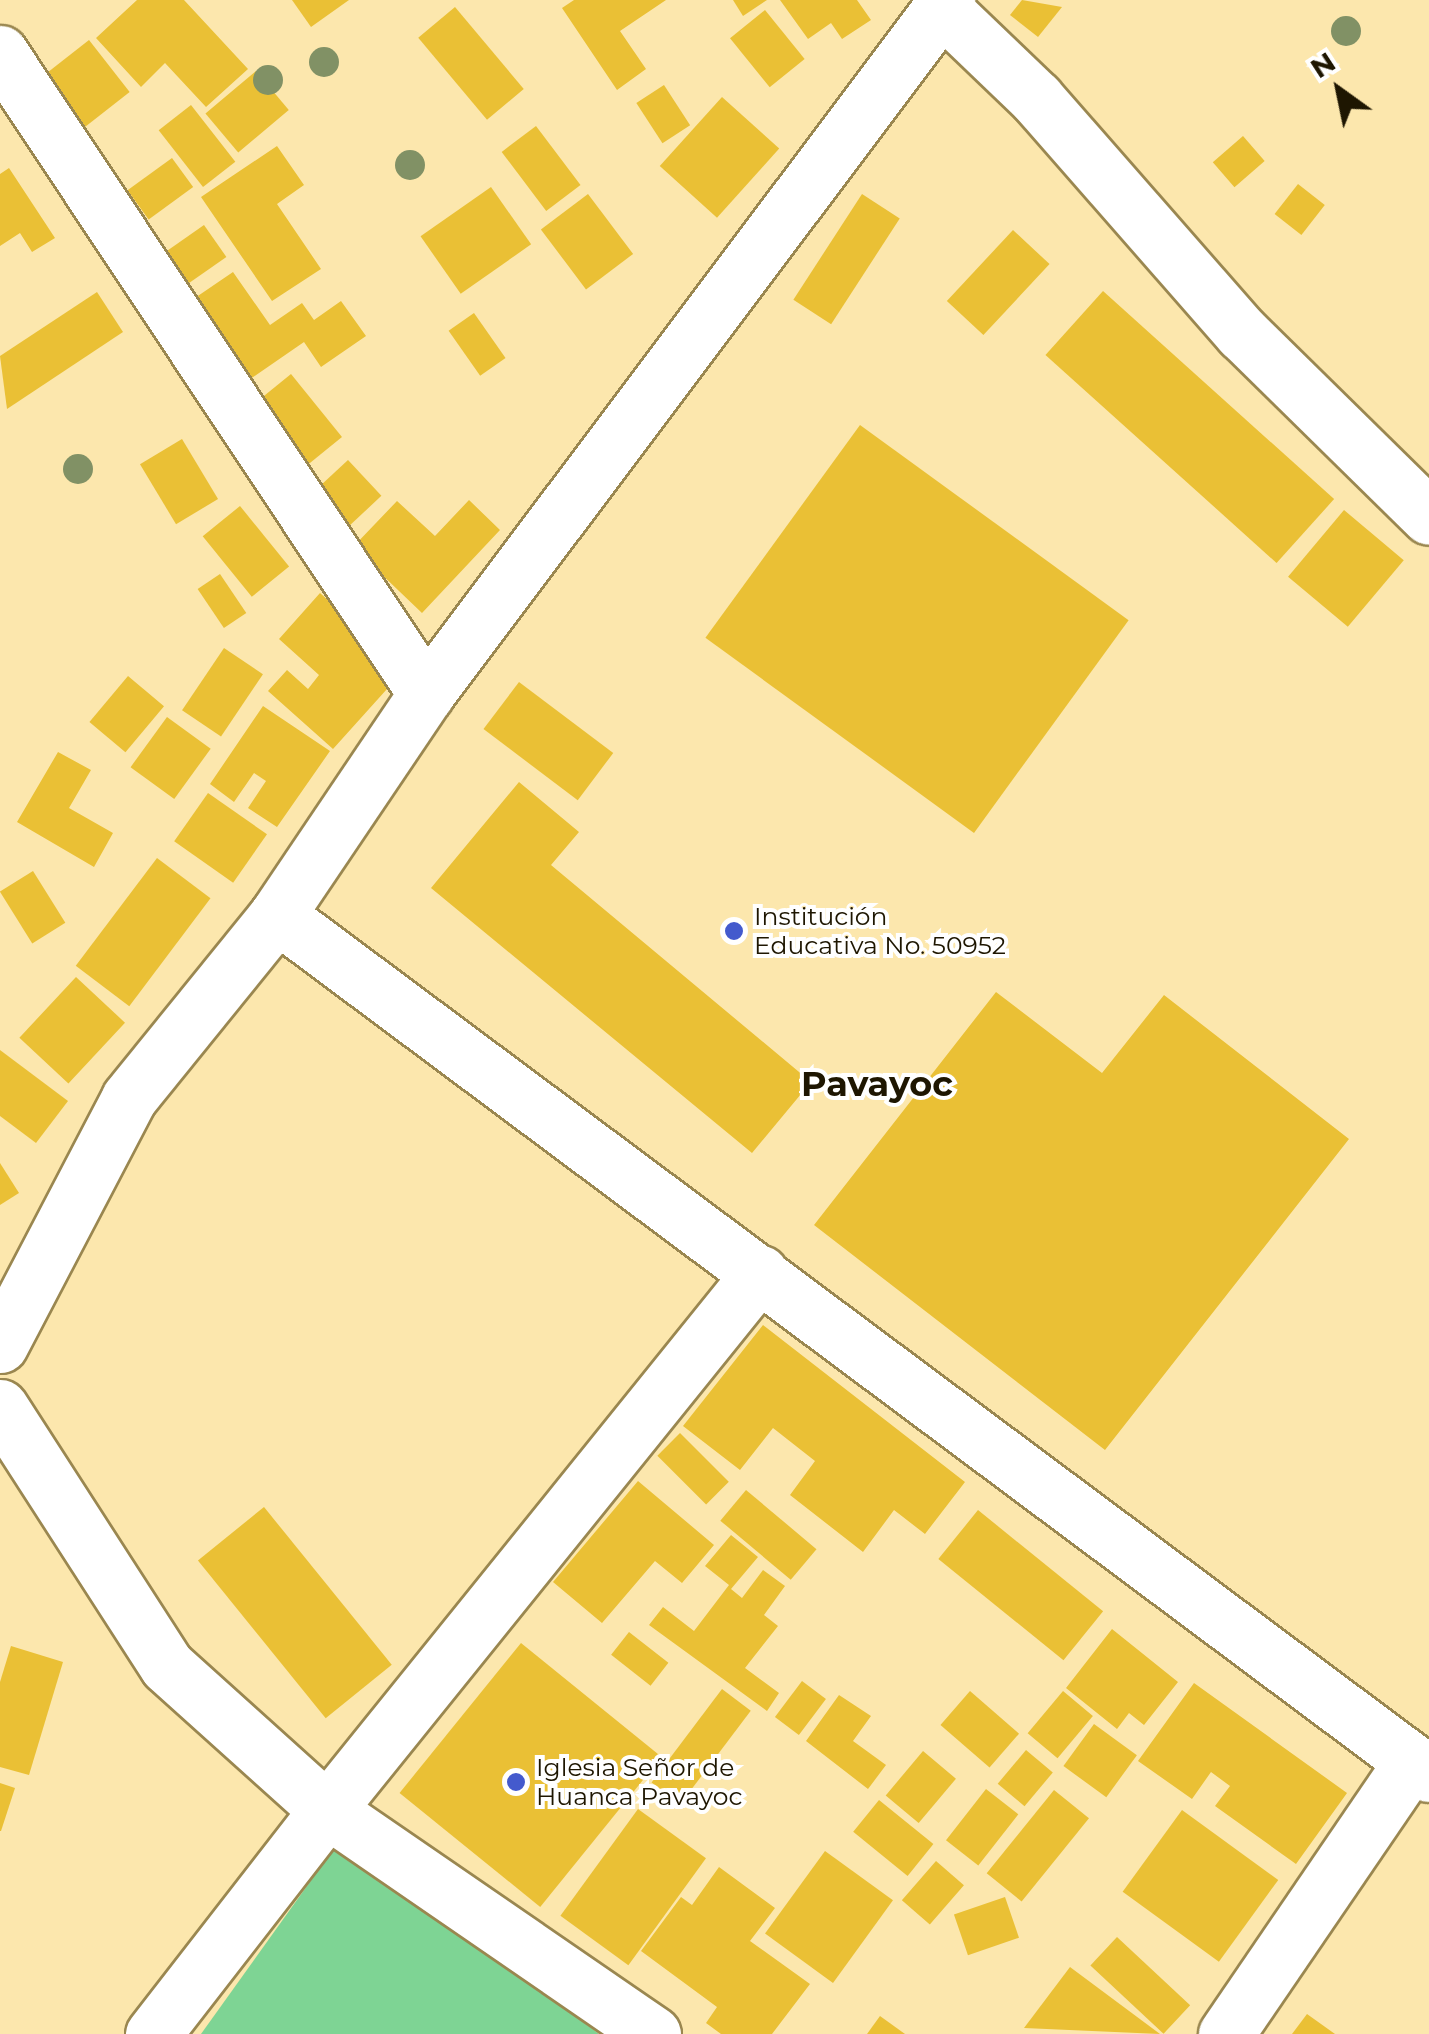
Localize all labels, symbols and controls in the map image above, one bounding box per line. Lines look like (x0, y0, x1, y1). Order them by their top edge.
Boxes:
north arrow (1289, 40, 1389, 140)
text: N (1304, 44, 1341, 85)
place label: Institución Educativa No. 50952 (754, 902, 1006, 961)
marker: Institución Educativa No. 50952 (723, 920, 745, 942)
district label: Pavayoc (801, 1063, 953, 1105)
place label: Iglesia Señor de Huanca Pavayoc (536, 1753, 742, 1812)
marker: Iglesia Señor de Huanca Pavayoc (505, 1771, 527, 1793)

